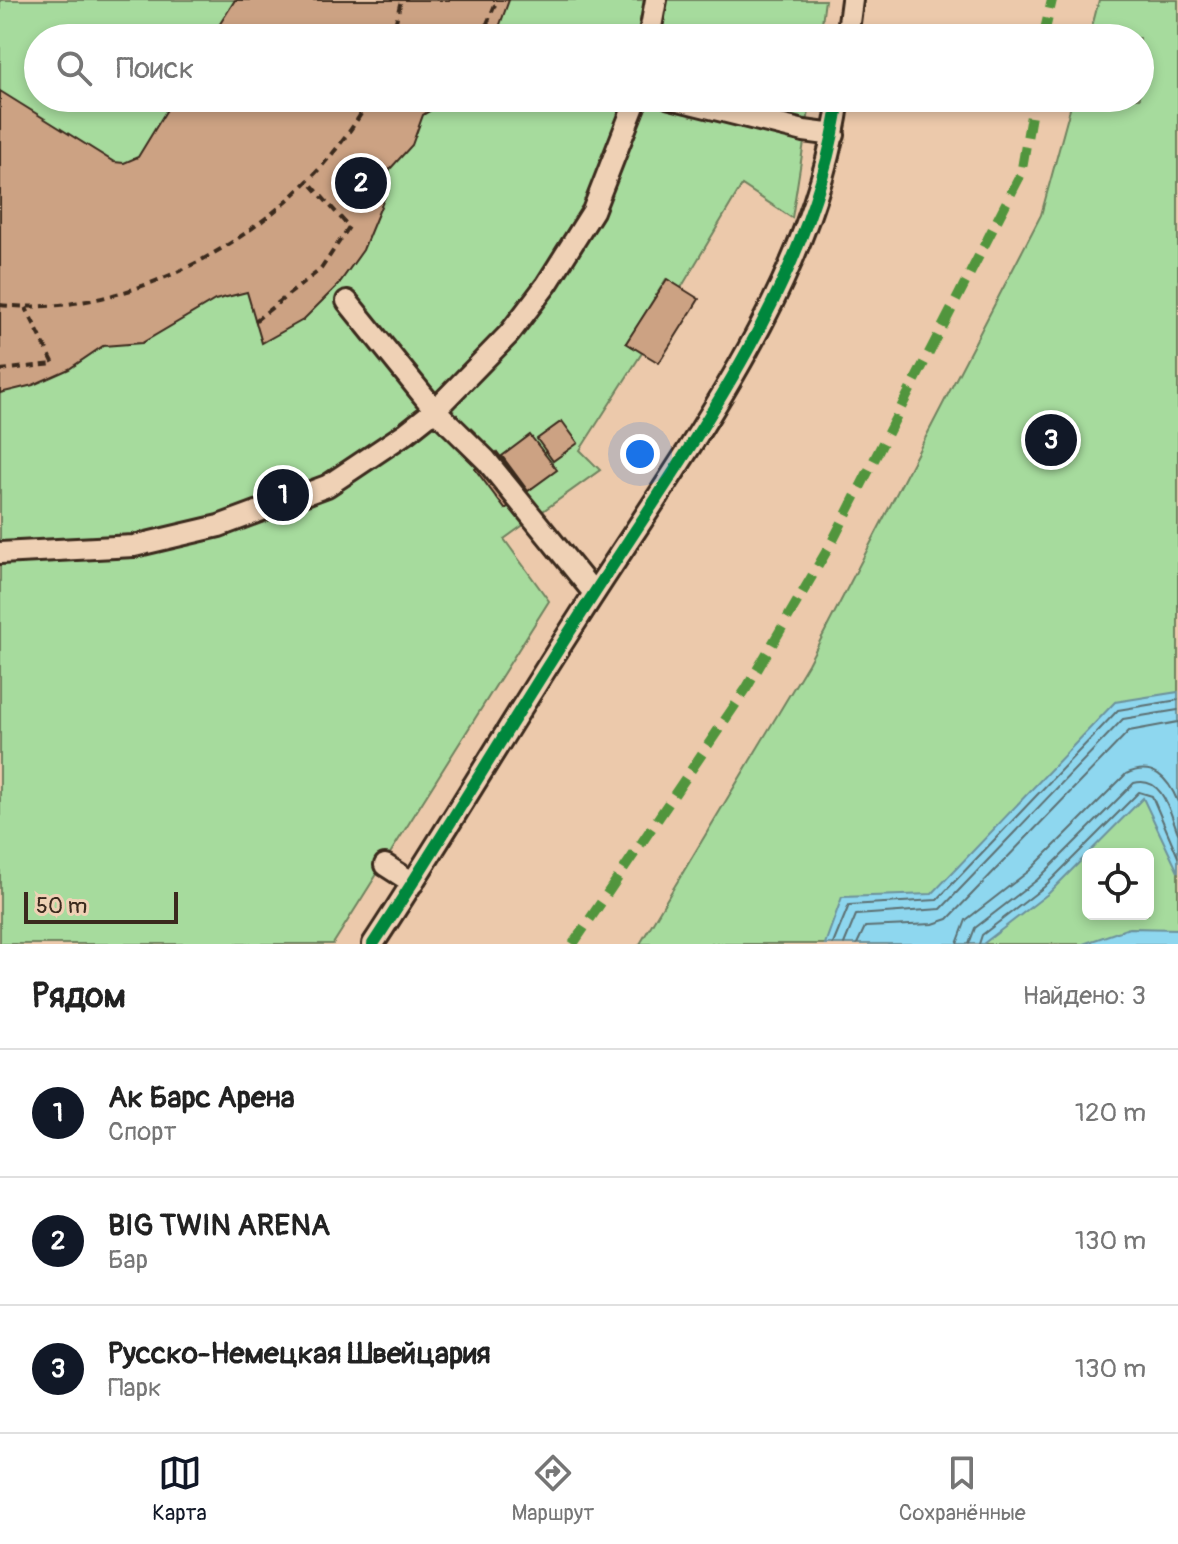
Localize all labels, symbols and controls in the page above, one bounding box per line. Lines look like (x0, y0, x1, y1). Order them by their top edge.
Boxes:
search box (24, 24, 1154, 112)
icon: search (52, 46, 96, 90)
text: Поиск (116, 50, 194, 87)
pin: 2 (335, 153, 387, 213)
pin: 3 (1025, 410, 1077, 470)
your location (620, 434, 660, 474)
pin: 1 (257, 465, 309, 525)
map controls (1082, 848, 1154, 920)
button: locate (1082, 848, 1154, 920)
scale bar (24, 888, 178, 924)
text: 50 m (36, 892, 87, 920)
text: Рядом (32, 975, 126, 1018)
text: Найдено: 3 (1023, 980, 1146, 1012)
text: Ак Барс Арена (108, 1079, 295, 1116)
text: 1 (53, 1097, 63, 1129)
text: 120 m (1075, 1097, 1146, 1129)
text: Спорт (108, 1116, 177, 1148)
text: BIG TWIN ARENA (108, 1207, 330, 1244)
text: 2 (51, 1225, 65, 1257)
text: 130 m (1075, 1225, 1146, 1257)
text: Бар (108, 1244, 148, 1276)
text: Русско-Немецкая Швейцария (108, 1335, 491, 1372)
text: 3 (51, 1353, 65, 1385)
text: 130 m (1075, 1353, 1146, 1385)
text: Парк (108, 1372, 161, 1404)
tab: Карта (152, 1451, 207, 1527)
tab: Маршрут (511, 1451, 594, 1527)
tab: Сохранённые (899, 1451, 1026, 1527)

